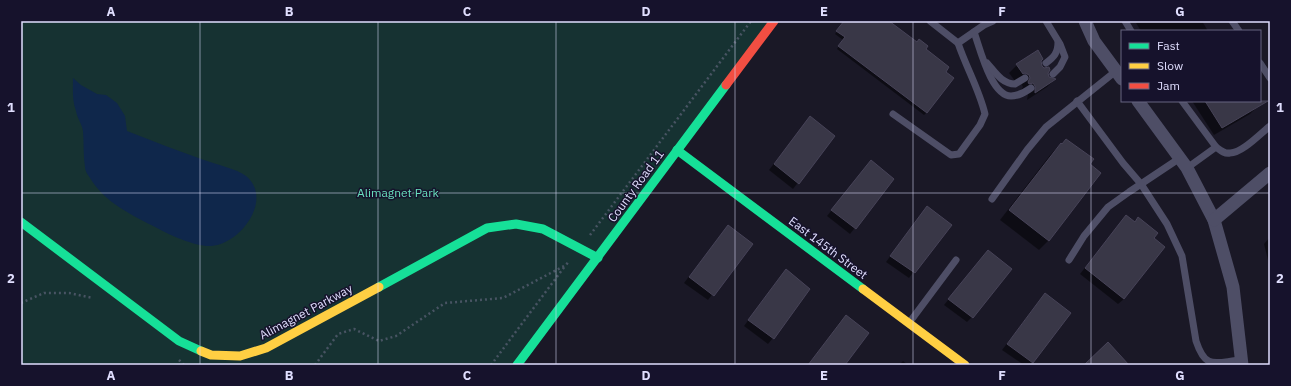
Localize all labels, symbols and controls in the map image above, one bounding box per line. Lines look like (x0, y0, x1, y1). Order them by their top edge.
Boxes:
text: A (107, 3, 116, 20)
text: B (285, 3, 294, 20)
text: C (463, 3, 472, 20)
text: D (641, 3, 651, 20)
text: E (820, 3, 828, 20)
text: F (998, 3, 1006, 20)
text: G (1175, 3, 1185, 20)
legend (1121, 30, 1261, 102)
text: Fast (1157, 38, 1180, 53)
text: Slow (1157, 58, 1183, 73)
text: Jam (1157, 78, 1180, 93)
text: 1 (7, 99, 15, 116)
text: 1 (1276, 99, 1284, 116)
street label: County Road 11 (604, 147, 667, 225)
park label: Alimagnet Park (357, 185, 440, 200)
street label: East 145th Street (786, 213, 871, 282)
text: 2 (7, 270, 15, 287)
text: 2 (1276, 270, 1284, 287)
street label: Alimagnet Parkway (257, 281, 355, 342)
text: A (107, 367, 116, 384)
text: B (285, 367, 294, 384)
text: C (463, 367, 472, 384)
text: D (641, 367, 651, 384)
text: E (820, 367, 828, 384)
text: F (998, 367, 1006, 384)
text: G (1175, 367, 1185, 384)

